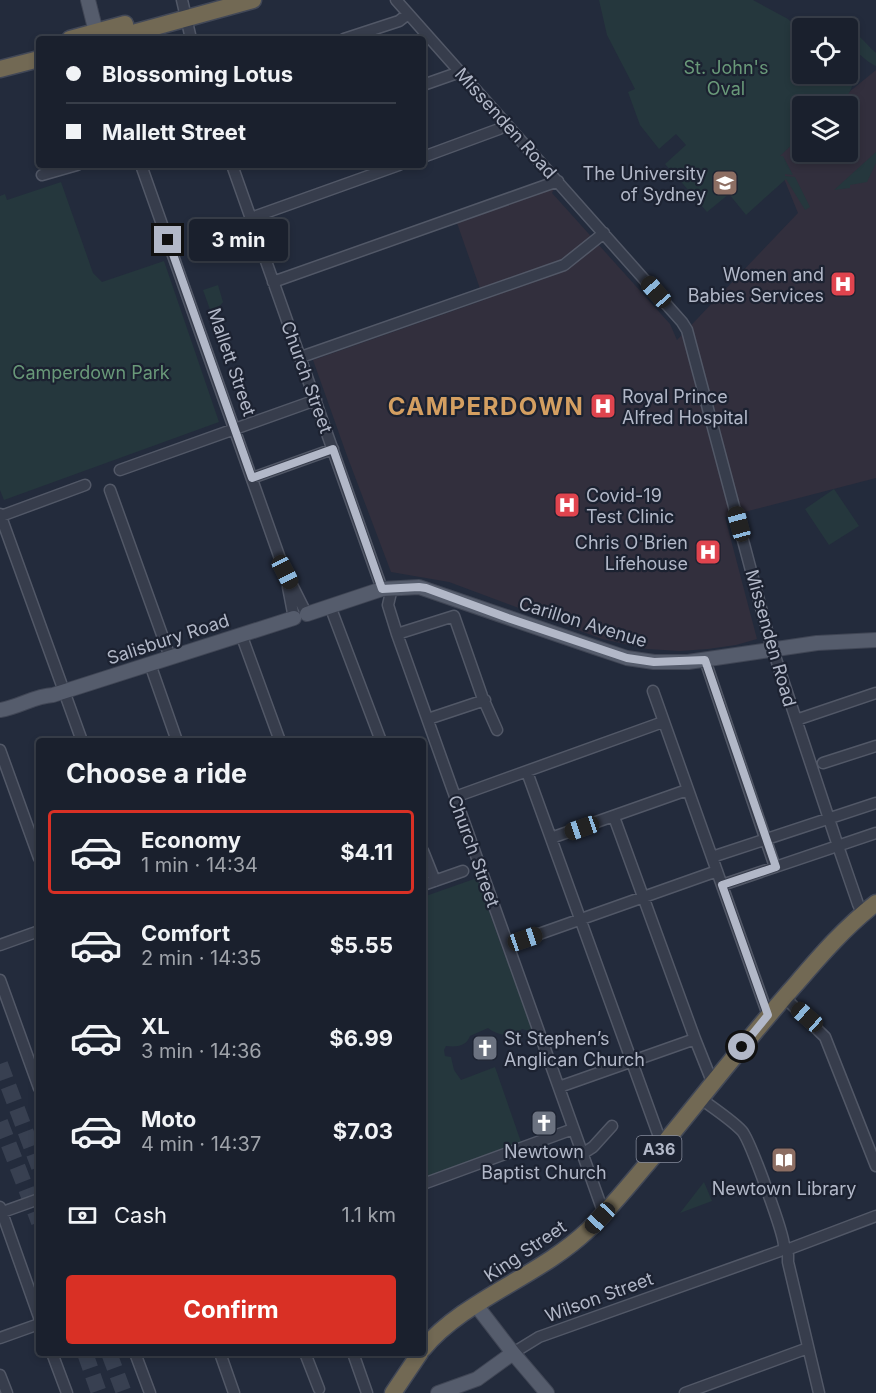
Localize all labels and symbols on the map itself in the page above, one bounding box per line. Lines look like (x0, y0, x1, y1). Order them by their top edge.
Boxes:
park label: St. John's Oval (684, 57, 768, 99)
street label: Missenden Road (451, 63, 561, 183)
place label: The University of Sydney (583, 163, 706, 205)
school or university icon: The University of Sydney (710, 168, 740, 198)
callout: 3 min (189, 219, 288, 261)
route end (154, 226, 181, 253)
place label: Women and Babies Services (688, 264, 824, 306)
hospital icon: Women and Babies Services (828, 269, 858, 299)
car (637, 273, 675, 311)
street label: Mallett Street (204, 305, 260, 419)
street label: Church Street (277, 318, 337, 436)
park label: Camperdown Park (12, 362, 170, 383)
place label: Royal Prince Alfred Hospital (622, 386, 748, 428)
hospital icon: Royal Prince Alfred Hospital (588, 391, 618, 421)
district label: CAMPERDOWN (388, 392, 584, 421)
place label: Covid-19 Test Clinic (586, 485, 674, 527)
hospital icon: Covid-19 Test Clinic (552, 490, 582, 520)
car (726, 504, 752, 544)
place label: Chris O'Brien Lifehouse (575, 532, 688, 574)
hospital icon: Chris O'Brien Lifehouse (693, 537, 723, 567)
car (269, 552, 301, 592)
street label: Missenden Road (741, 567, 801, 709)
street label: Carillon Avenue (516, 592, 650, 652)
street label: Salisbury Road (104, 609, 232, 669)
street label: Church Street (444, 792, 504, 910)
car (562, 814, 602, 842)
car (505, 925, 545, 953)
car (788, 998, 826, 1036)
place label: St Stephen’s Anglican Church (504, 1028, 645, 1070)
church icon: St Stephen’s Anglican Church (470, 1033, 500, 1063)
route start (728, 1033, 755, 1060)
church icon: Newtown Baptist Church (529, 1108, 559, 1138)
road number: A36 (636, 1136, 682, 1162)
place label: Newtown Baptist Church (481, 1141, 607, 1183)
library icon: Newtown Library (769, 1145, 799, 1175)
place label: Newtown Library (712, 1178, 856, 1199)
car (581, 1199, 619, 1237)
street label: King Street (480, 1216, 570, 1286)
street label: Wilson Street (542, 1268, 656, 1326)

